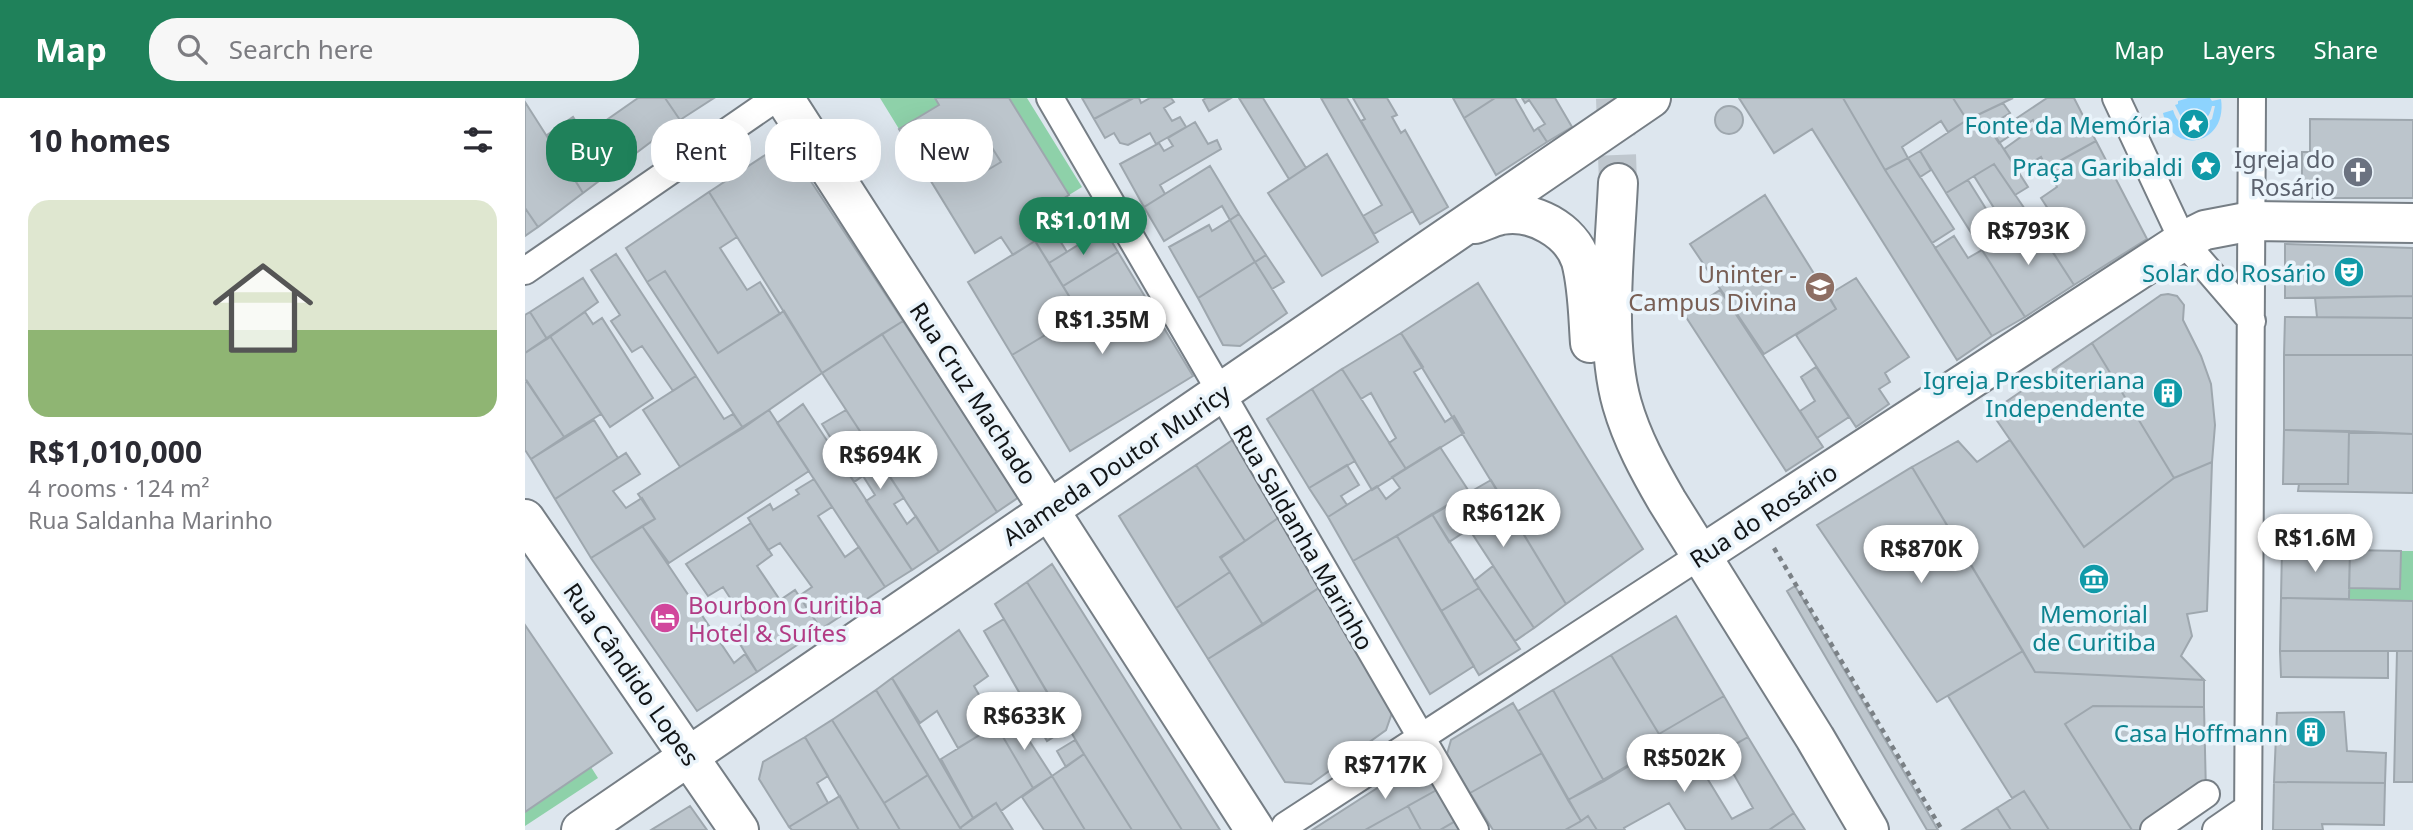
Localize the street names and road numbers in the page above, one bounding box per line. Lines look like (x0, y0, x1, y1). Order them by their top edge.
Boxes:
street label: Rua Cruz Machado (903, 295, 1045, 491)
street label: Alameda Doutor Muricy (996, 375, 1237, 553)
street label: Rua Saldanha Marinho (1226, 418, 1382, 656)
street label: Rua do Rosário (1683, 455, 1843, 575)
street label: Rua Cândido Lopes (556, 576, 708, 772)

